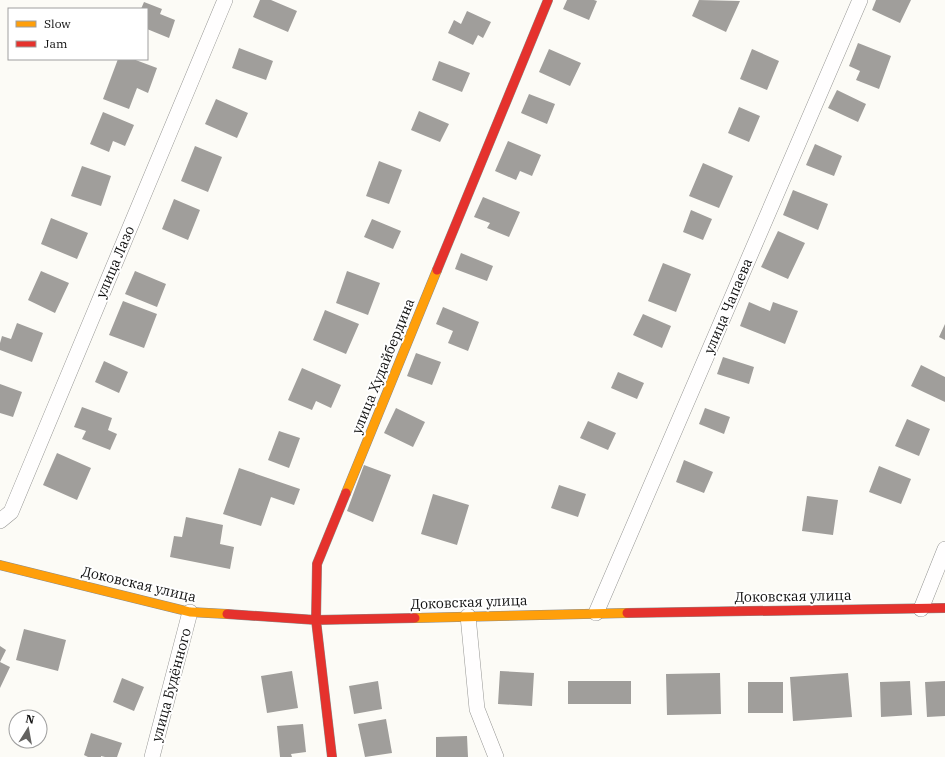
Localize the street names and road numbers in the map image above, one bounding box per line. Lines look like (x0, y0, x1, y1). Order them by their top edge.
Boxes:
street label: улица Лазо (92, 223, 138, 301)
street label: улица Чапаева (700, 255, 756, 357)
street label: улица Худайбердина (348, 295, 419, 436)
street label: Доковская улица (80, 562, 198, 606)
street label: Доковская улица (734, 586, 852, 606)
street label: Доковская улица (410, 591, 528, 613)
street label: улица Будённого (147, 626, 195, 744)

